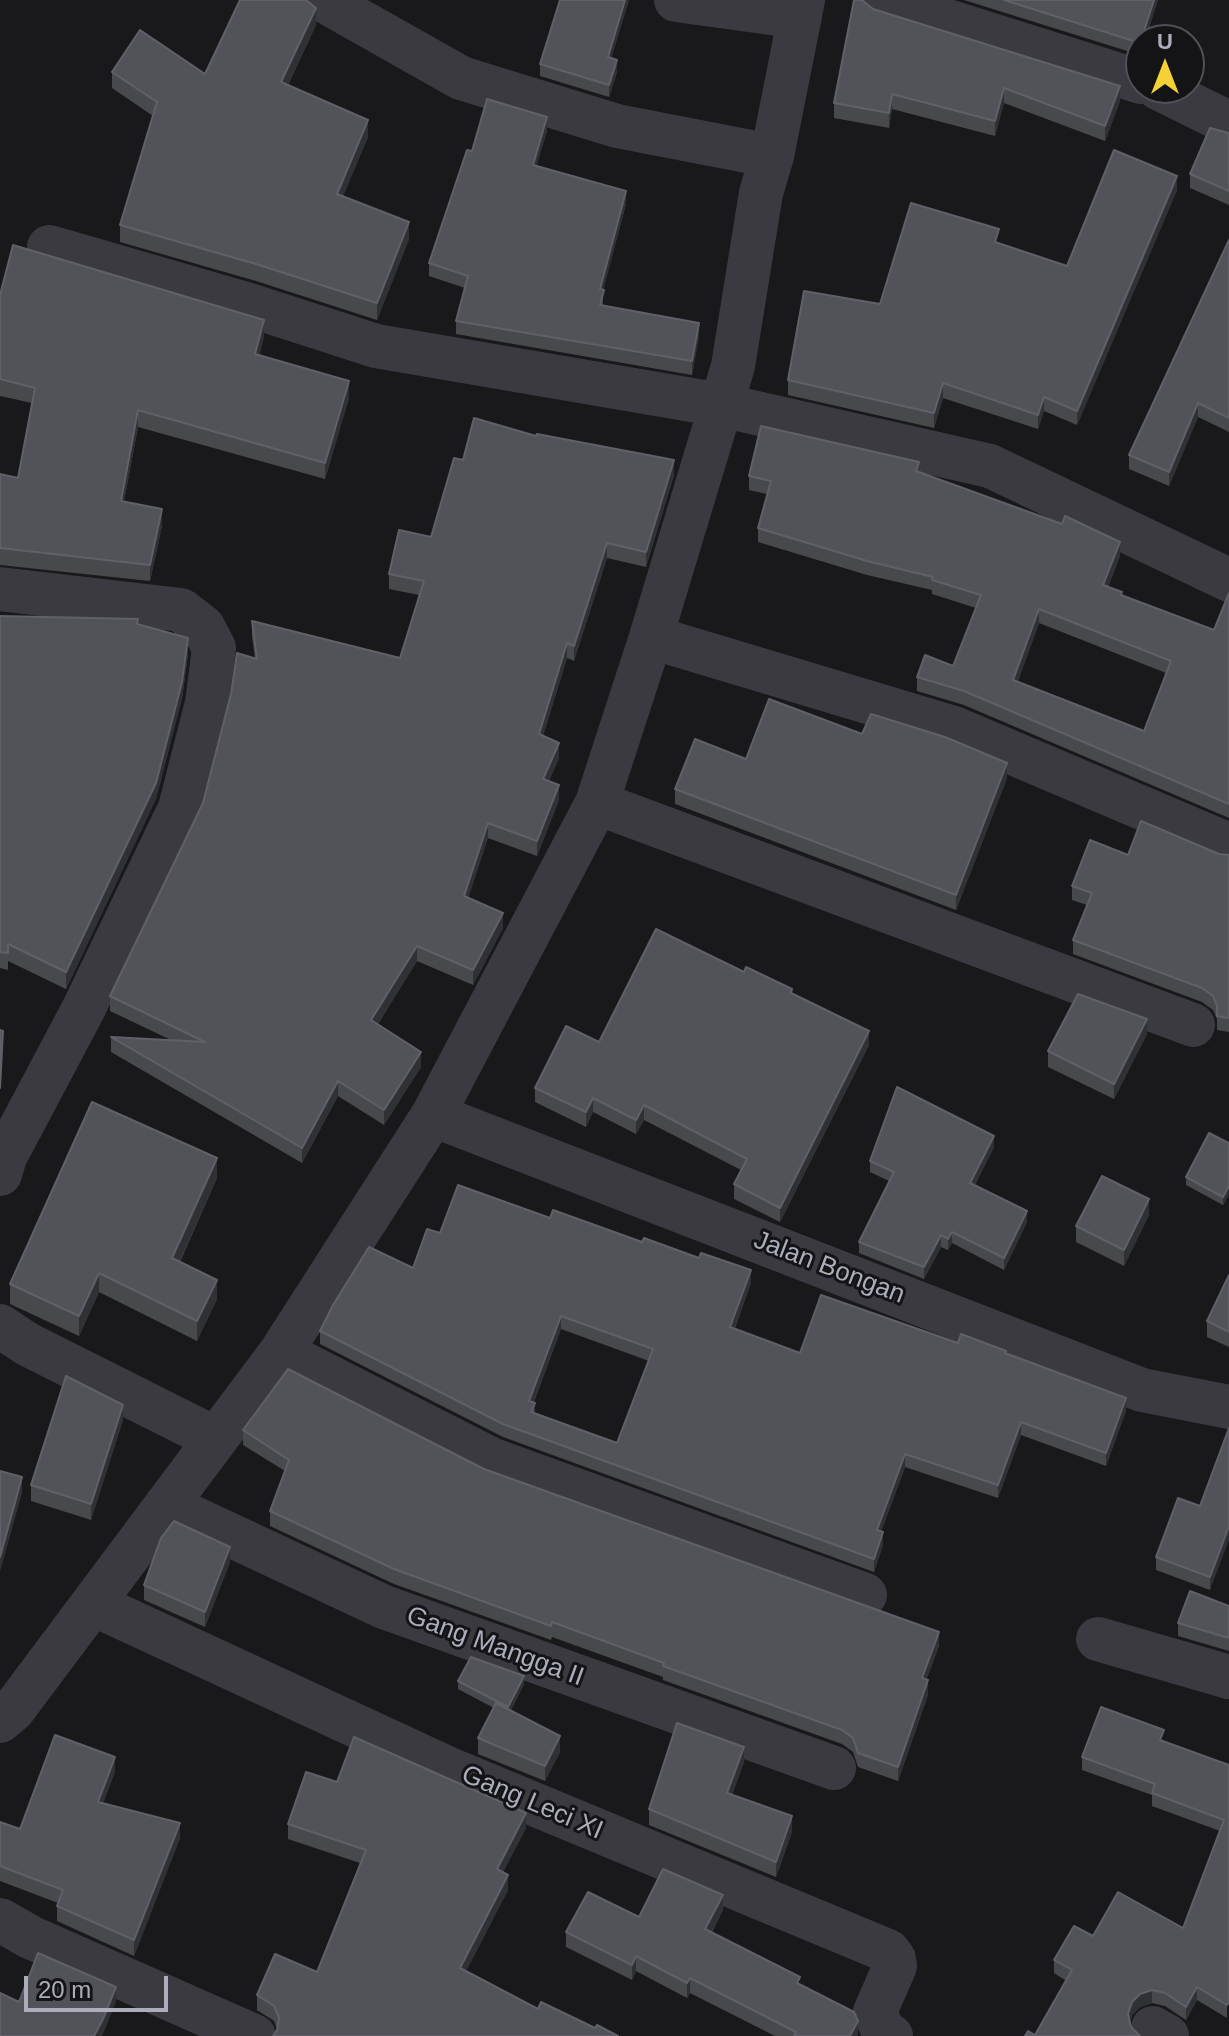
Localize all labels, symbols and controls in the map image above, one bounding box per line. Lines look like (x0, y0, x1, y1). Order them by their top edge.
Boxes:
north arrow (1125, 24, 1205, 104)
text: U (1157, 29, 1173, 54)
street label: Jalan Bongan (749, 1225, 909, 1311)
street label: Gang Mangga II (402, 1600, 588, 1694)
street label: Gang Leci XI (457, 1759, 607, 1847)
scale bar (28, 1960, 172, 2010)
text: 20 m (38, 1976, 91, 2003)

